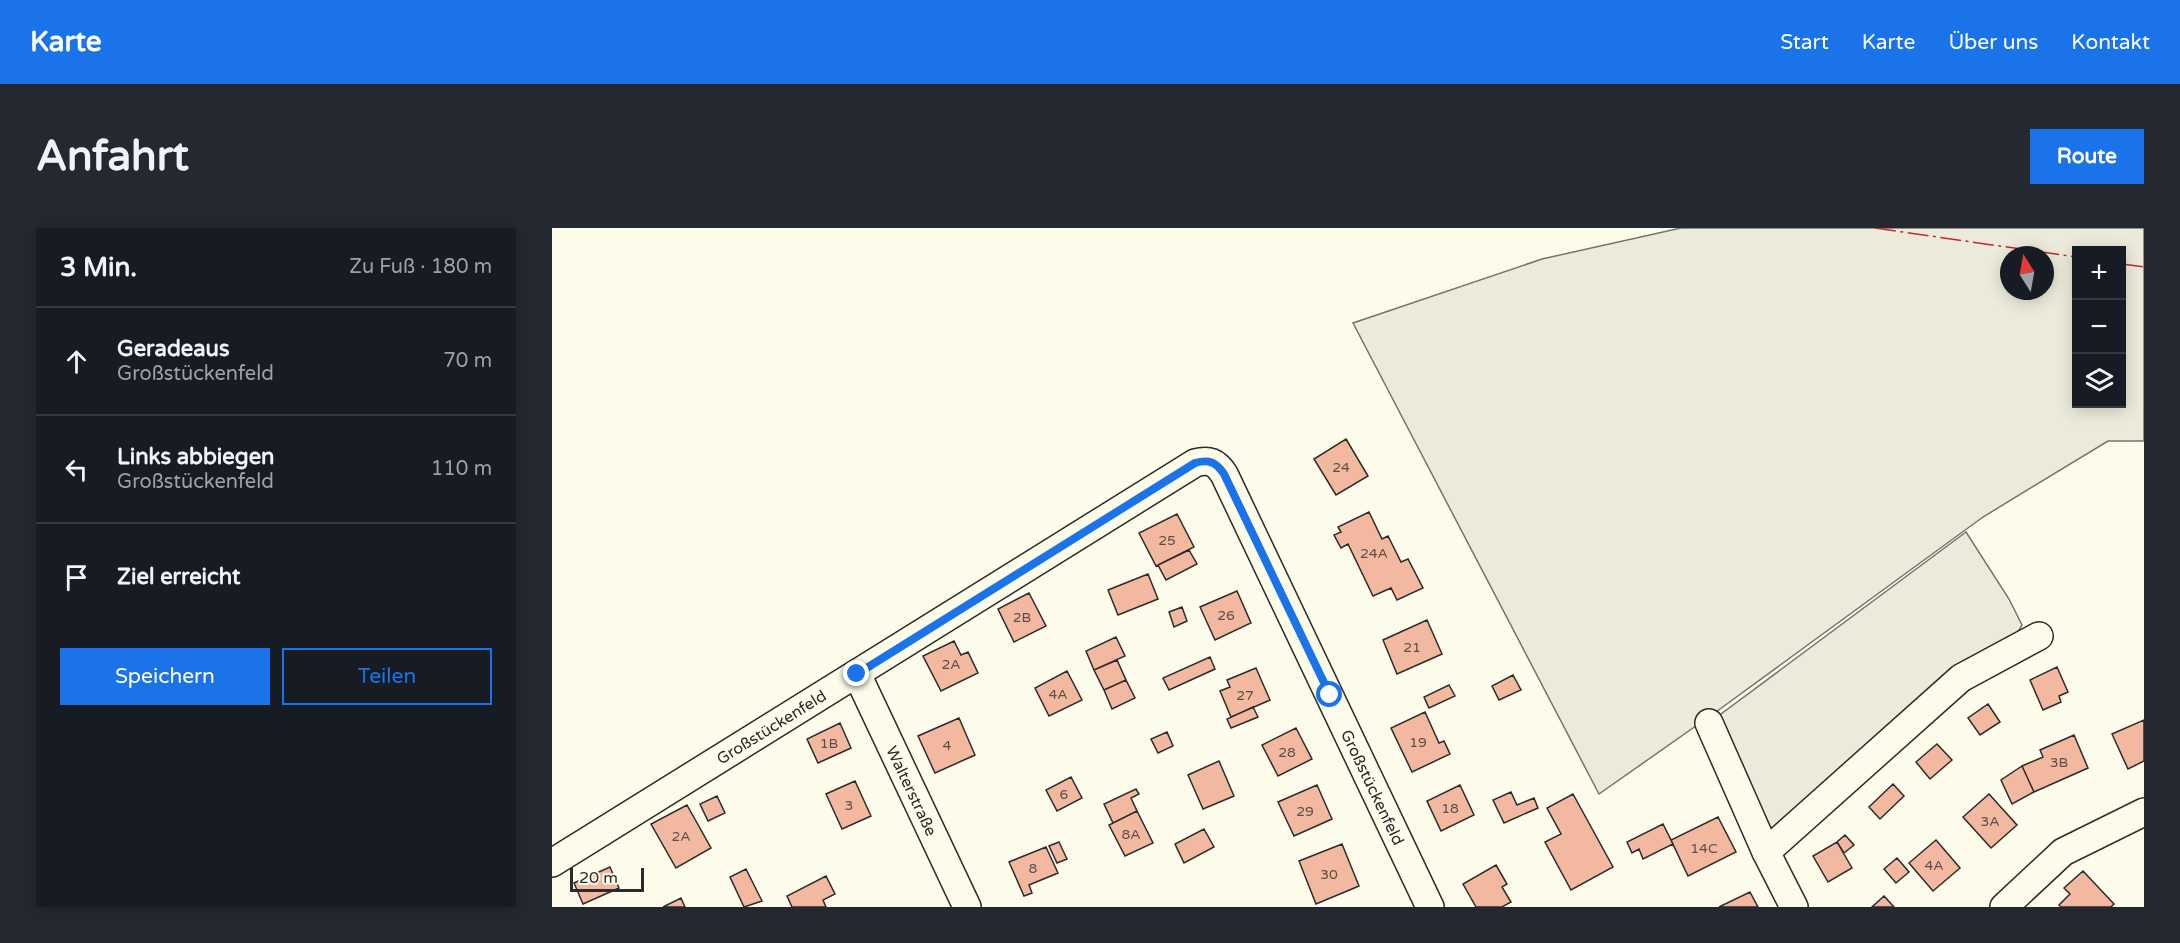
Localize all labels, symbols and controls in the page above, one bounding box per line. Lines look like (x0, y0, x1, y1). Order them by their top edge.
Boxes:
text: Karte (30, 25, 102, 59)
text: Start (1780, 30, 1829, 55)
text: Karte (1862, 30, 1915, 55)
text: Über uns (1948, 30, 2038, 55)
text: Kontakt (2071, 30, 2150, 55)
button: Route (2030, 129, 2144, 184)
text: Anfahrt (36, 131, 189, 182)
north arrow (2000, 246, 2054, 300)
map controls (2072, 246, 2126, 408)
button: + (2072, 246, 2126, 300)
text: 3 Min. (60, 252, 137, 283)
text: Zu Fuß · 180 m (349, 255, 492, 279)
button: − (2072, 300, 2126, 354)
text: Geradeaus (117, 336, 229, 362)
icon: ahead (60, 345, 93, 378)
text: 70 m (443, 349, 492, 373)
button: layers (2072, 354, 2126, 408)
text: Großstückenfeld (117, 362, 274, 386)
text: Links abbiegen (117, 444, 275, 470)
icon: left (60, 453, 93, 486)
text: 110 m (431, 457, 492, 481)
house number: 24 (1332, 459, 1350, 476)
text: Großstückenfeld (117, 470, 274, 494)
house number: 25 (1158, 532, 1176, 549)
house number: 24A (1360, 545, 1388, 562)
icon: arrive (60, 561, 93, 594)
text: Ziel erreicht (117, 564, 240, 590)
house number: 26 (1217, 607, 1235, 624)
house number: 2B (1013, 609, 1031, 626)
house number: 21 (1403, 639, 1421, 656)
button: Speichern (60, 648, 270, 705)
button: Teilen (282, 648, 492, 705)
house number: 2A (941, 656, 961, 673)
route end (843, 660, 869, 686)
route start (1316, 681, 1342, 707)
street label: Großstückenfeld (713, 686, 830, 769)
house number: 4A (1048, 686, 1068, 703)
house number: 27 (1236, 687, 1254, 704)
street label: Großstückenfeld (1336, 727, 1408, 848)
house number: 19 (1409, 734, 1427, 751)
house number: 1B (820, 735, 838, 752)
house number: 4 (943, 737, 952, 754)
street label: Walterstraße (881, 743, 941, 839)
house number: 28 (1278, 744, 1296, 761)
house number: 3B (2050, 754, 2068, 771)
house number: 6 (1060, 786, 1069, 803)
house number: 3 (845, 797, 853, 814)
house number: 18 (1441, 800, 1459, 817)
house number: 29 (1296, 803, 1314, 820)
house number: 3A (1980, 813, 2000, 830)
house number: 8A (1121, 826, 1141, 843)
house number: 2A (671, 828, 691, 845)
house number: 14C (1690, 840, 1718, 857)
house number: 4A (1924, 857, 1944, 874)
house number: 8 (1029, 860, 1038, 877)
scale bar (570, 865, 644, 892)
house number: 30 (1320, 866, 1338, 883)
text: 20 m (579, 868, 618, 888)

